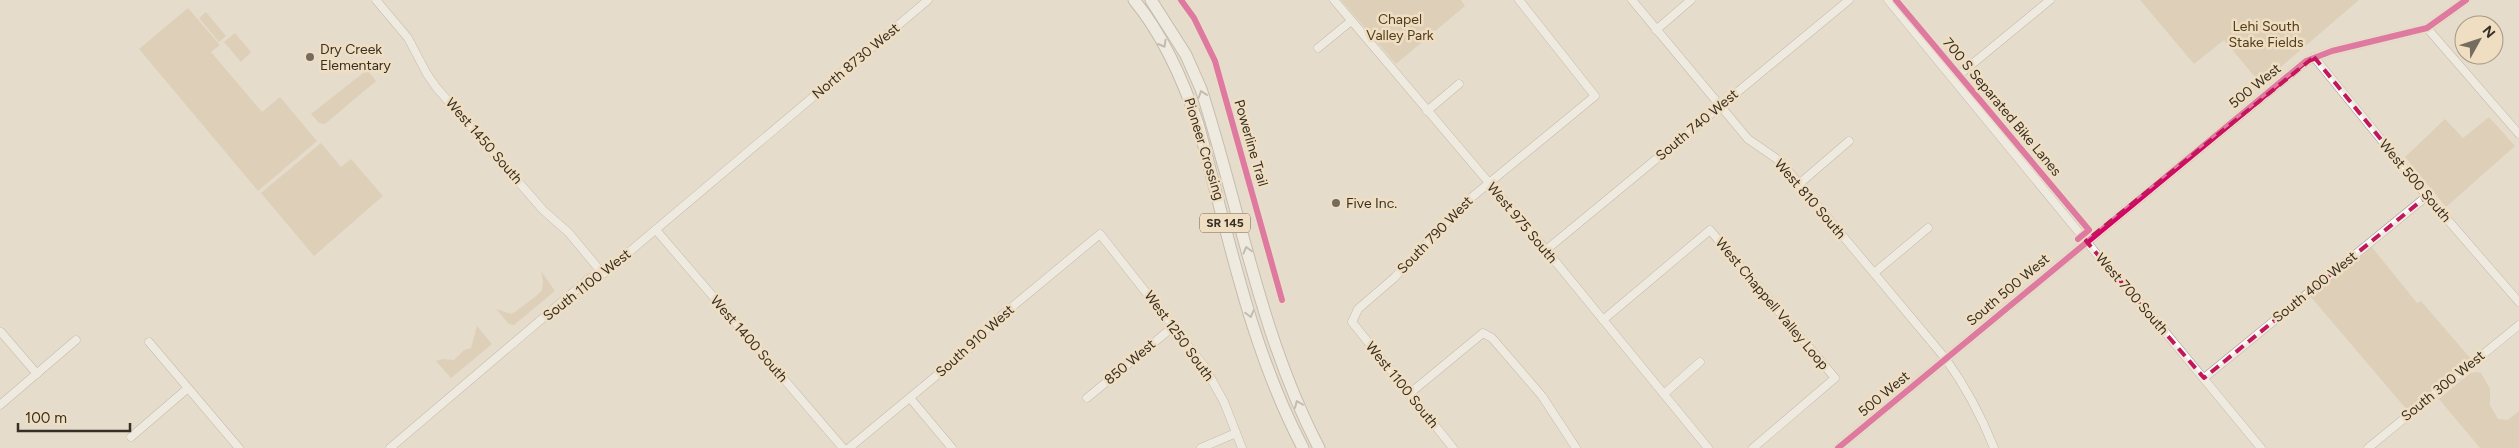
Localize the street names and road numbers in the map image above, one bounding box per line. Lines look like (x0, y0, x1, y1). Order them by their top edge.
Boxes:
street label: North 8730 West (809, 20, 903, 102)
street label: 700 S Separated Bike Lanes (1939, 35, 2065, 179)
street label: 500 West (2226, 60, 2284, 112)
street label: South 740 West (1652, 86, 1742, 164)
street label: West 1450 South (442, 95, 526, 188)
street label: Pioneer Crossing (1180, 96, 1228, 202)
street label: Powerline Trail (1230, 98, 1272, 188)
street label: West 500 South (2375, 136, 2455, 226)
street label: West 810 South (1771, 156, 1849, 243)
street label: West 975 South (1483, 179, 1561, 267)
street label: South 790 West (1394, 193, 1476, 277)
road number: SR 145 (1200, 214, 1250, 232)
street label: West Chappell Valley Loop (1712, 235, 1832, 373)
street label: South 1100 West (540, 246, 634, 324)
street label: South 400 West (2269, 248, 2361, 326)
street label: South 500 West (1963, 250, 2053, 330)
street label: West 700 South (2092, 250, 2172, 338)
street label: West 1250 South (1141, 288, 1218, 385)
street label: West 1400 South (707, 292, 791, 386)
street label: South 910 West (932, 301, 1018, 381)
street label: 850 West (1101, 336, 1159, 388)
street label: West 1100 South (1362, 338, 1442, 432)
street label: South 300 West (2398, 347, 2488, 425)
street label: 500 West (1855, 368, 1913, 420)

